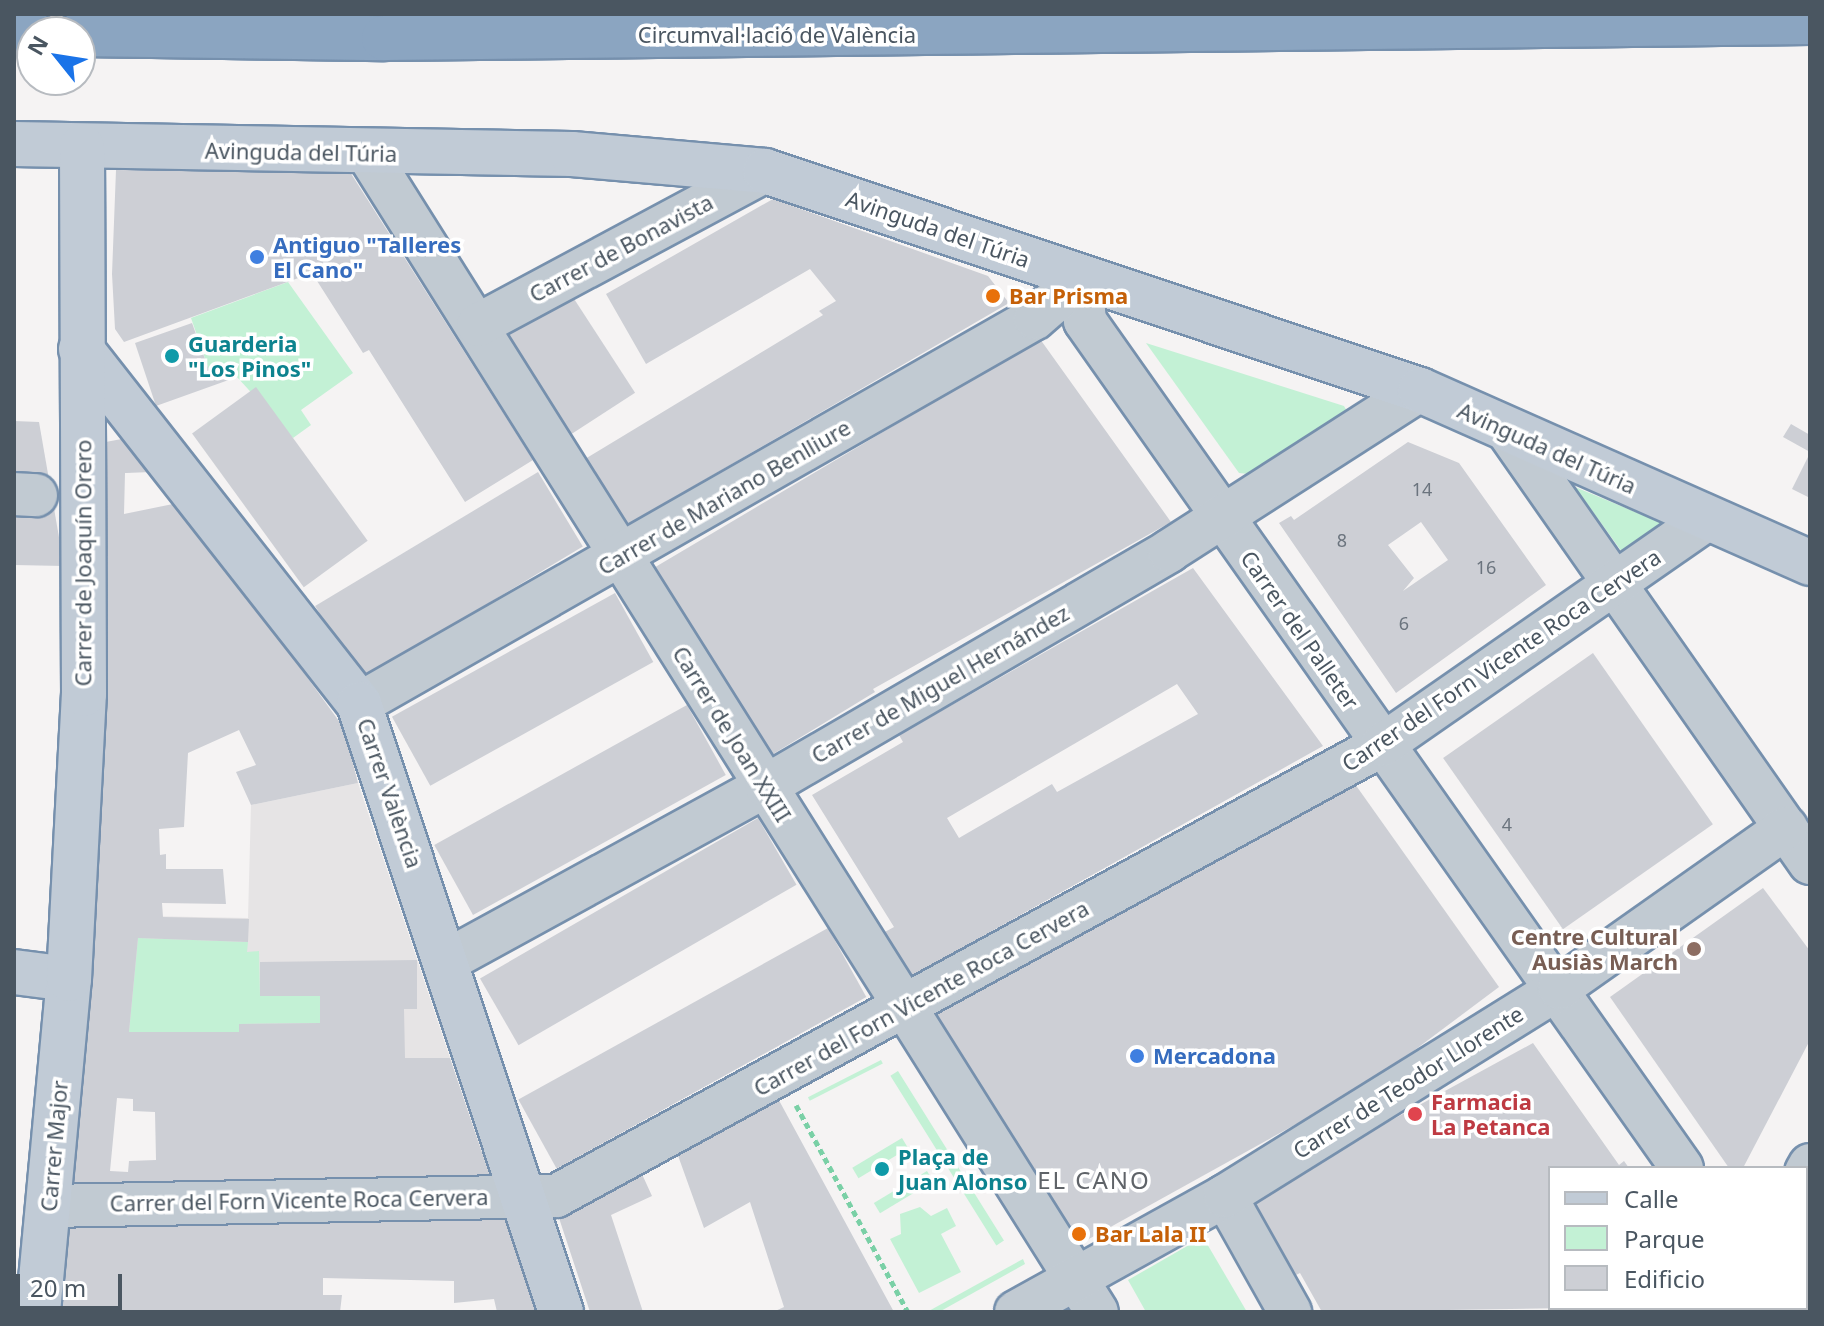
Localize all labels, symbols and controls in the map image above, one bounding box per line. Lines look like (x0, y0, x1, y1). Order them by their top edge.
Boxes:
north arrow (16, 16, 96, 96)
street label: Circumval·lació de València (638, 22, 916, 48)
text: N (19, 30, 54, 60)
street label: Avinguda del Túria (205, 137, 397, 167)
street label: Avinguda del Túria (843, 185, 1033, 273)
street label: Carrer de Bonavista (525, 188, 717, 308)
place label: Antiguo "Talleres El Cano" (273, 231, 461, 282)
marker: Antiguo "Talleres El Cano" (248, 248, 266, 266)
place label: Bar Prisma (1009, 283, 1128, 309)
marker: Bar Prisma (984, 287, 1002, 305)
place label: Guarderia "Los Pinos" (188, 330, 311, 382)
marker: Guarderia "Los Pinos" (163, 347, 181, 365)
street label: Avinguda del Túria (1454, 397, 1640, 499)
street label: Carrer de Mariano Benlliure (593, 414, 855, 580)
street label: Carrer de Joaquín Orero (70, 440, 96, 686)
house number: 14 (1412, 478, 1432, 500)
house number: 8 (1337, 529, 1347, 551)
street label: Carrer del Forn Vicente Roca Cervera (1337, 543, 1665, 777)
street label: Carrer del Palleter (1235, 546, 1365, 714)
house number: 16 (1476, 556, 1496, 578)
street label: Carrer de Miguel Hernández (807, 599, 1073, 769)
house number: 6 (1399, 612, 1409, 634)
street label: Carrer de Joan XXIII (667, 641, 797, 827)
street label: Carrer València (352, 715, 428, 871)
house number: 4 (1502, 813, 1512, 835)
street label: Carrer del Forn Vicente Roca Cervera (749, 895, 1093, 1101)
place label: Centre Cultural Ausiàs March (1511, 923, 1678, 974)
marker: Centre Cultural Ausiàs March (1685, 940, 1703, 958)
street label: Carrer de Teodor Llorente (1288, 1000, 1528, 1164)
place label: Mercadona (1153, 1043, 1276, 1069)
marker: Mercadona (1128, 1047, 1146, 1065)
street label: Carrer Major (35, 1079, 73, 1213)
place label: Farmacia La Petanca (1431, 1088, 1551, 1140)
marker: Farmacia La Petanca (1406, 1105, 1424, 1123)
place label: Plaça de Juan Alonso (898, 1143, 1027, 1194)
marker: Plaça de Juan Alonso (873, 1160, 891, 1178)
district label: EL CANO (1037, 1166, 1151, 1194)
legend (1548, 1166, 1808, 1310)
text: Calle (1624, 1182, 1679, 1215)
street label: Carrer del Forn Vicente Roca Cervera (109, 1183, 489, 1217)
place label: Bar Lala II (1095, 1221, 1206, 1247)
text: Parque (1624, 1222, 1705, 1255)
marker: Bar Lala II (1070, 1225, 1088, 1243)
scale bar (20, 1258, 126, 1308)
text: Edificio (1624, 1262, 1705, 1295)
text: 20 m (30, 1271, 86, 1304)

